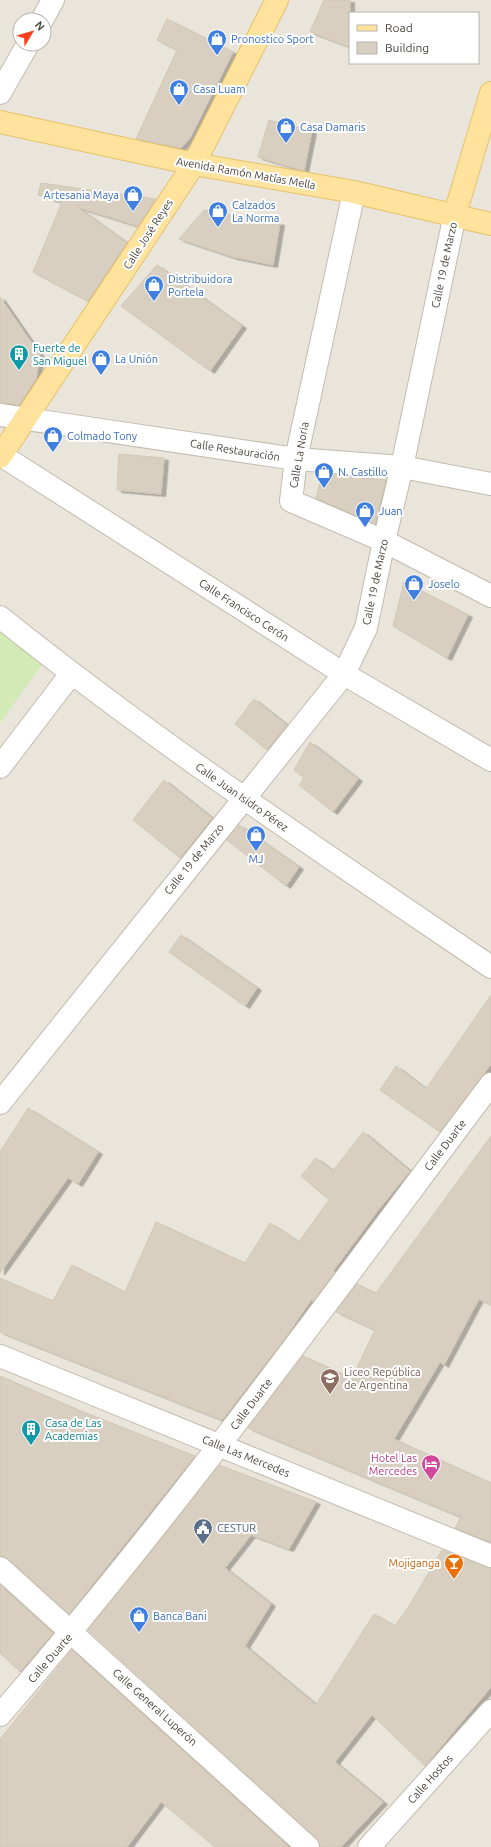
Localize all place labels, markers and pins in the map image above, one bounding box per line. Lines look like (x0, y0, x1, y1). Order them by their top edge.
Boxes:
shop icon: Pronostico Sport (206, 28, 228, 56)
place label: Pronostico Sport (231, 33, 314, 45)
shop icon: Casa Luam (168, 78, 190, 106)
place label: Casa Luam (193, 83, 245, 95)
shop icon: Casa Damaris (275, 116, 297, 144)
place label: Casa Damaris (300, 121, 366, 133)
shop icon: Artesania Maya (122, 184, 144, 212)
place label: Artesania Maya (44, 189, 119, 201)
place label: Calzados La Norma (232, 199, 279, 224)
shop icon: Calzados La Norma (207, 200, 229, 228)
place label: Distribuidora Portela (168, 273, 232, 298)
shop icon: Distribuidora Portela (143, 274, 165, 302)
place label: Fuerte de San Miguel (33, 342, 87, 367)
building icon: Fuerte de San Miguel (8, 343, 30, 371)
shop icon: La Unión (90, 348, 112, 376)
place label: La Unión (115, 353, 158, 365)
shop icon: Colmado Tony (42, 425, 64, 453)
place label: Colmado Tony (67, 430, 138, 442)
shop icon: N. Castillo (313, 461, 335, 489)
place label: N. Castillo (338, 466, 387, 478)
shop icon: Juan (354, 500, 376, 528)
place label: Juan (379, 505, 403, 517)
shop icon: Joselo (403, 573, 425, 601)
place label: Joselo (428, 578, 460, 590)
shop icon: MJ (245, 824, 267, 852)
place label: MJ (249, 853, 263, 865)
place label: Liceo República de Argentina (344, 1366, 421, 1391)
school or university icon: Liceo República de Argentina (319, 1367, 341, 1395)
place label: Casa de Las Academias (45, 1417, 102, 1442)
building icon: Casa de Las Academias (20, 1418, 42, 1446)
place label: Hotel Las Mercedes (369, 1452, 417, 1477)
hotel icon: Hotel Las Mercedes (420, 1453, 442, 1481)
public building icon: CESTUR (192, 1517, 214, 1545)
place label: CESTUR (217, 1522, 256, 1534)
bar icon: Mojiganga (443, 1552, 465, 1580)
place label: Mojiganga (388, 1557, 440, 1569)
shop icon: Banca Bani (128, 1605, 150, 1633)
place label: Banca Bani (153, 1610, 207, 1622)

